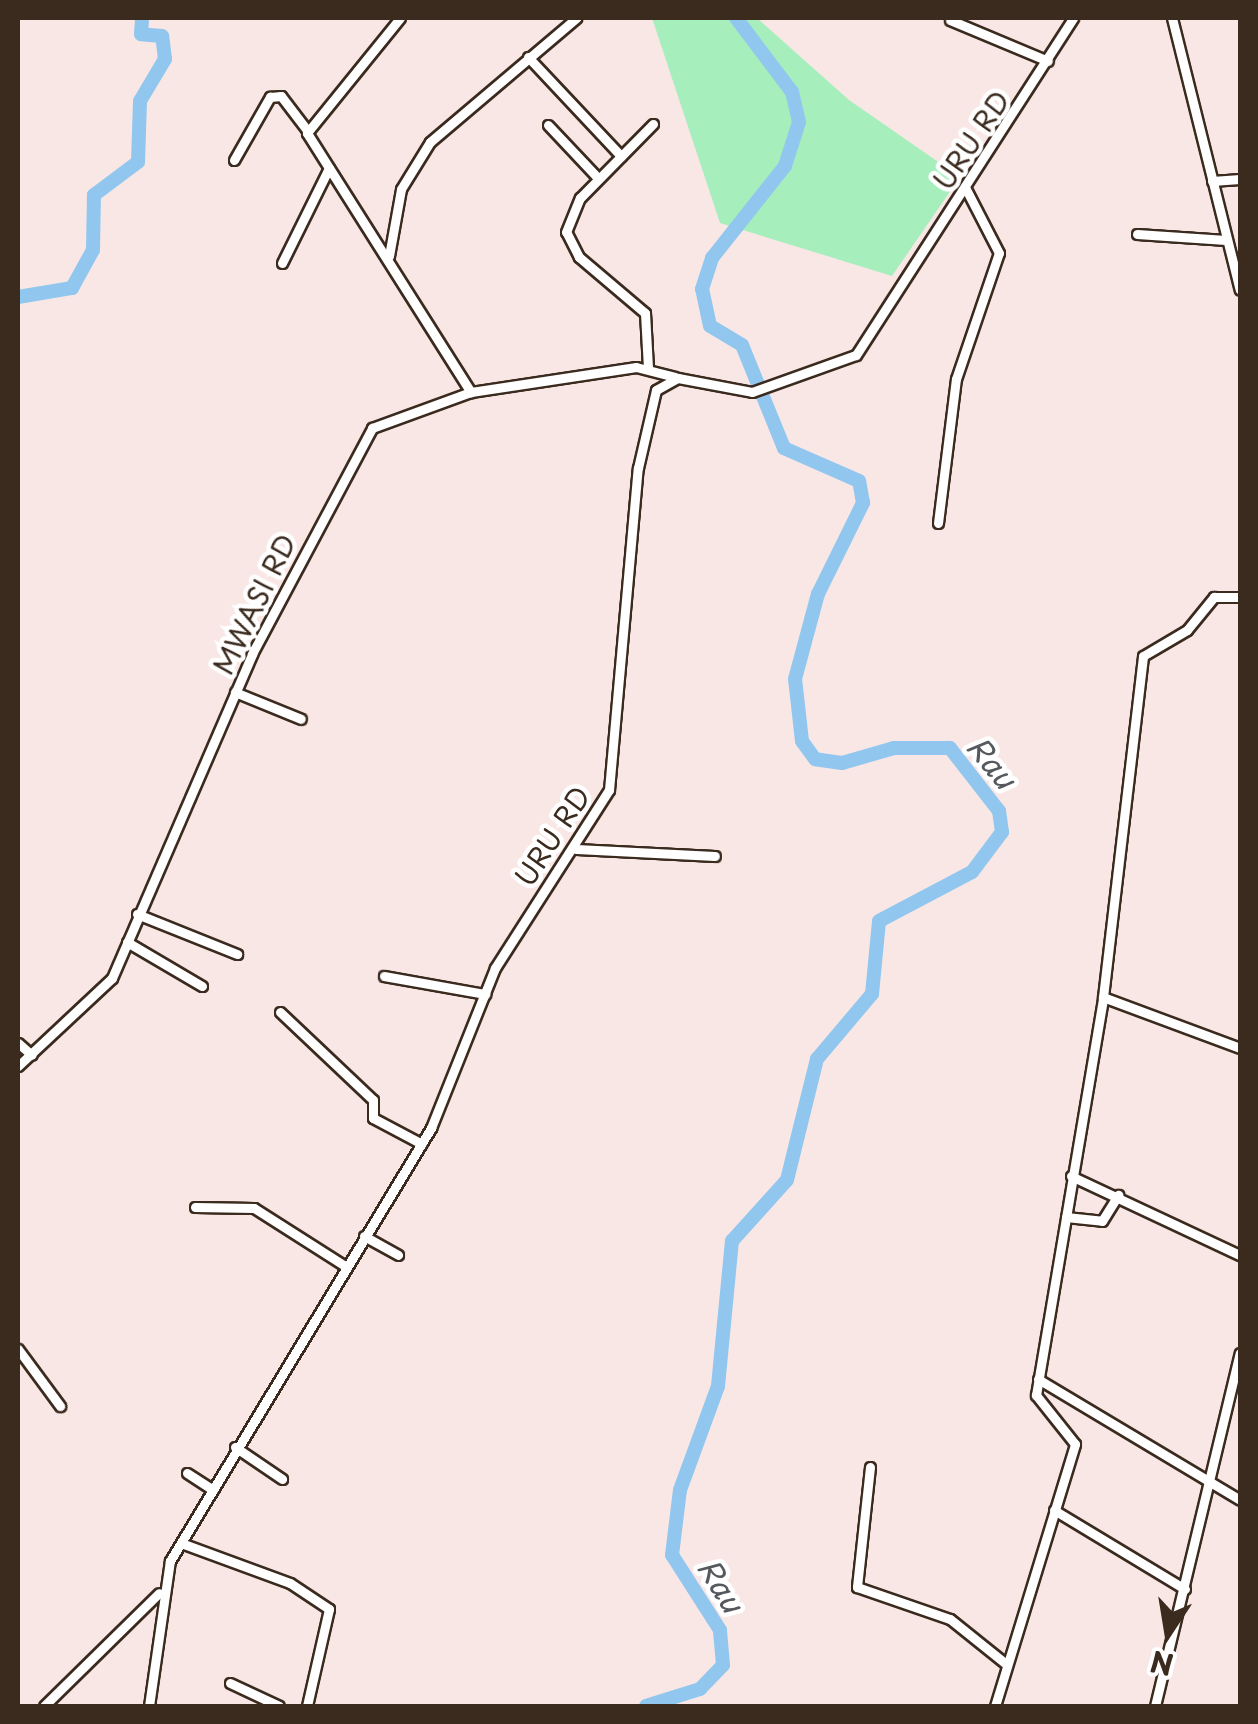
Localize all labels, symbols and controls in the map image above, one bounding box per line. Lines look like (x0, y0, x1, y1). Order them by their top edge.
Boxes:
street label: URU RD (925, 83, 1017, 197)
street label: MWASI RD (205, 528, 303, 680)
water label: Rau (960, 729, 1024, 795)
street label: URU RD (507, 779, 597, 893)
water label: Rau (691, 1551, 751, 1619)
north arrow (1118, 1584, 1218, 1684)
text: N (1146, 1640, 1177, 1687)

